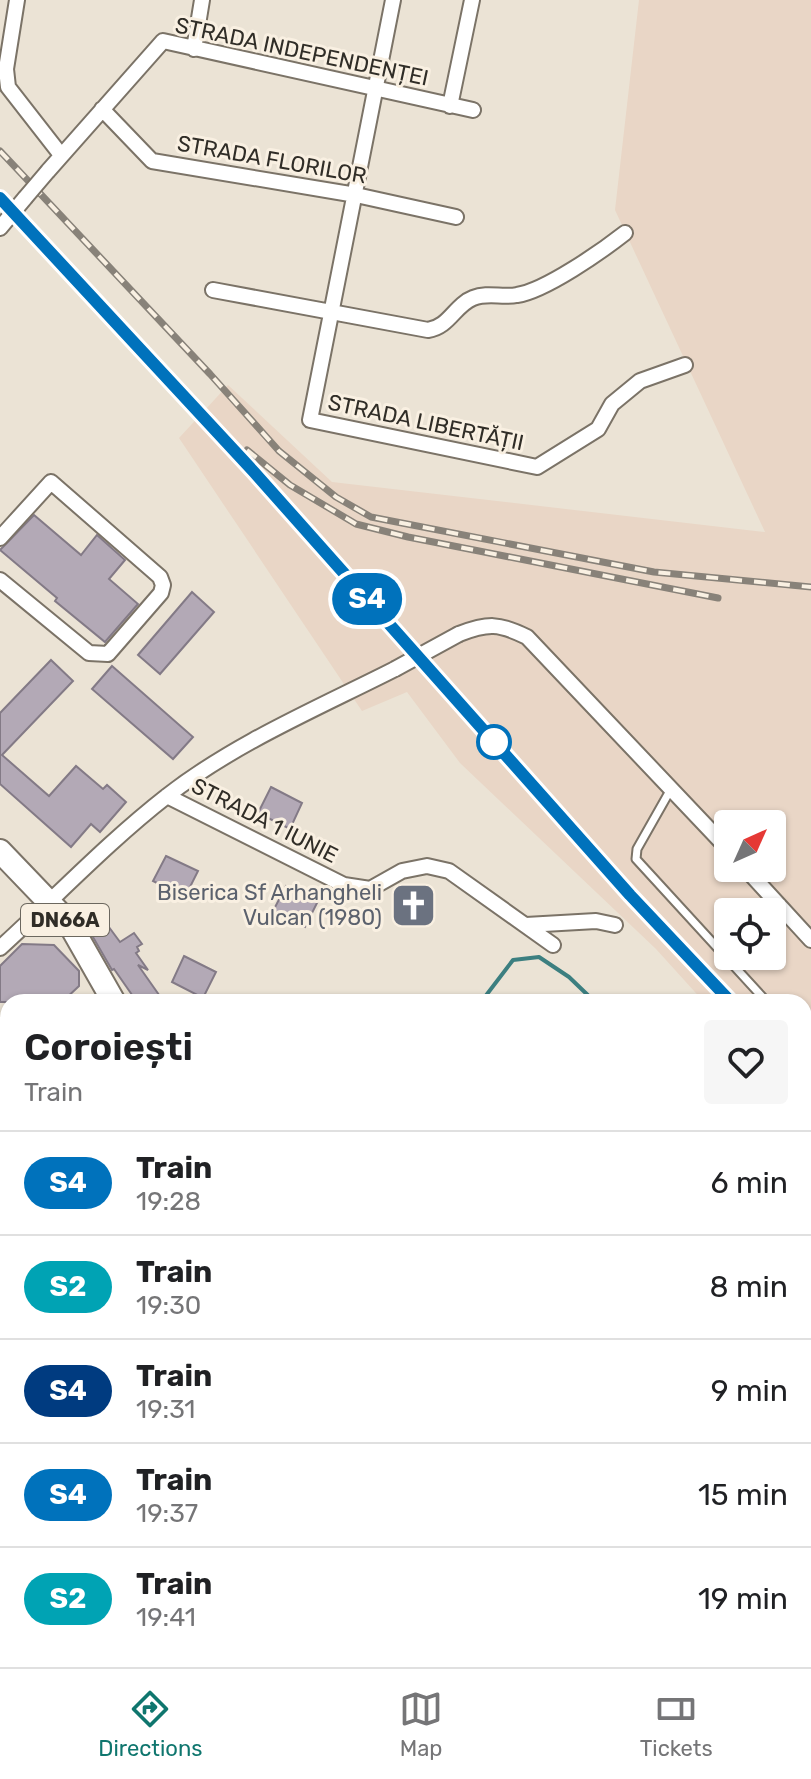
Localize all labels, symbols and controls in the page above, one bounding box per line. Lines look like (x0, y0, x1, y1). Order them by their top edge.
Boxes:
street label: STRADA INDEPENDENȚEI (173, 11, 431, 92)
street label: STRADA FLORILOR (175, 130, 369, 189)
street label: STRADA LIBERTĂȚII (326, 389, 526, 456)
line badge: S4 (331, 573, 403, 625)
text: S4 (348, 582, 386, 615)
unlabelled marker (477, 725, 511, 759)
street label: STRADA 1 IUNIE (187, 772, 342, 869)
north arrow (714, 810, 786, 882)
map controls (714, 810, 786, 970)
place label: Biserica Sf Arhangheli Vulcan (1980) (157, 879, 382, 931)
church icon: Biserica Sf Arhangheli Vulcan (1980) (389, 881, 437, 929)
button: locate (714, 898, 786, 970)
road number: DN66A (21, 904, 109, 936)
button: heart (704, 1020, 788, 1104)
text: Coroiești (24, 1024, 193, 1070)
text: Train (24, 1077, 83, 1108)
text: Train (136, 1150, 212, 1186)
text: 6 min (710, 1165, 788, 1201)
text: S4 (49, 1166, 87, 1199)
text: 19:28 (136, 1186, 201, 1217)
text: Train (136, 1254, 212, 1290)
text: 8 min (709, 1269, 788, 1305)
text: S2 (50, 1270, 86, 1303)
text: 19:30 (136, 1290, 201, 1321)
text: Train (136, 1358, 212, 1394)
text: 9 min (711, 1373, 788, 1409)
text: S4 (49, 1374, 87, 1407)
text: 19:31 (136, 1394, 196, 1425)
text: Train (136, 1462, 212, 1498)
text: 15 min (698, 1477, 788, 1513)
text: S4 (49, 1478, 87, 1511)
text: 19:37 (136, 1498, 198, 1529)
text: Train (136, 1566, 212, 1602)
text: 19 min (698, 1581, 788, 1617)
text: S2 (50, 1582, 86, 1615)
text: 19:41 (136, 1602, 196, 1633)
tab: Directions (98, 1687, 202, 1762)
tab: Map (399, 1687, 443, 1762)
tab: Tickets (640, 1687, 713, 1762)

